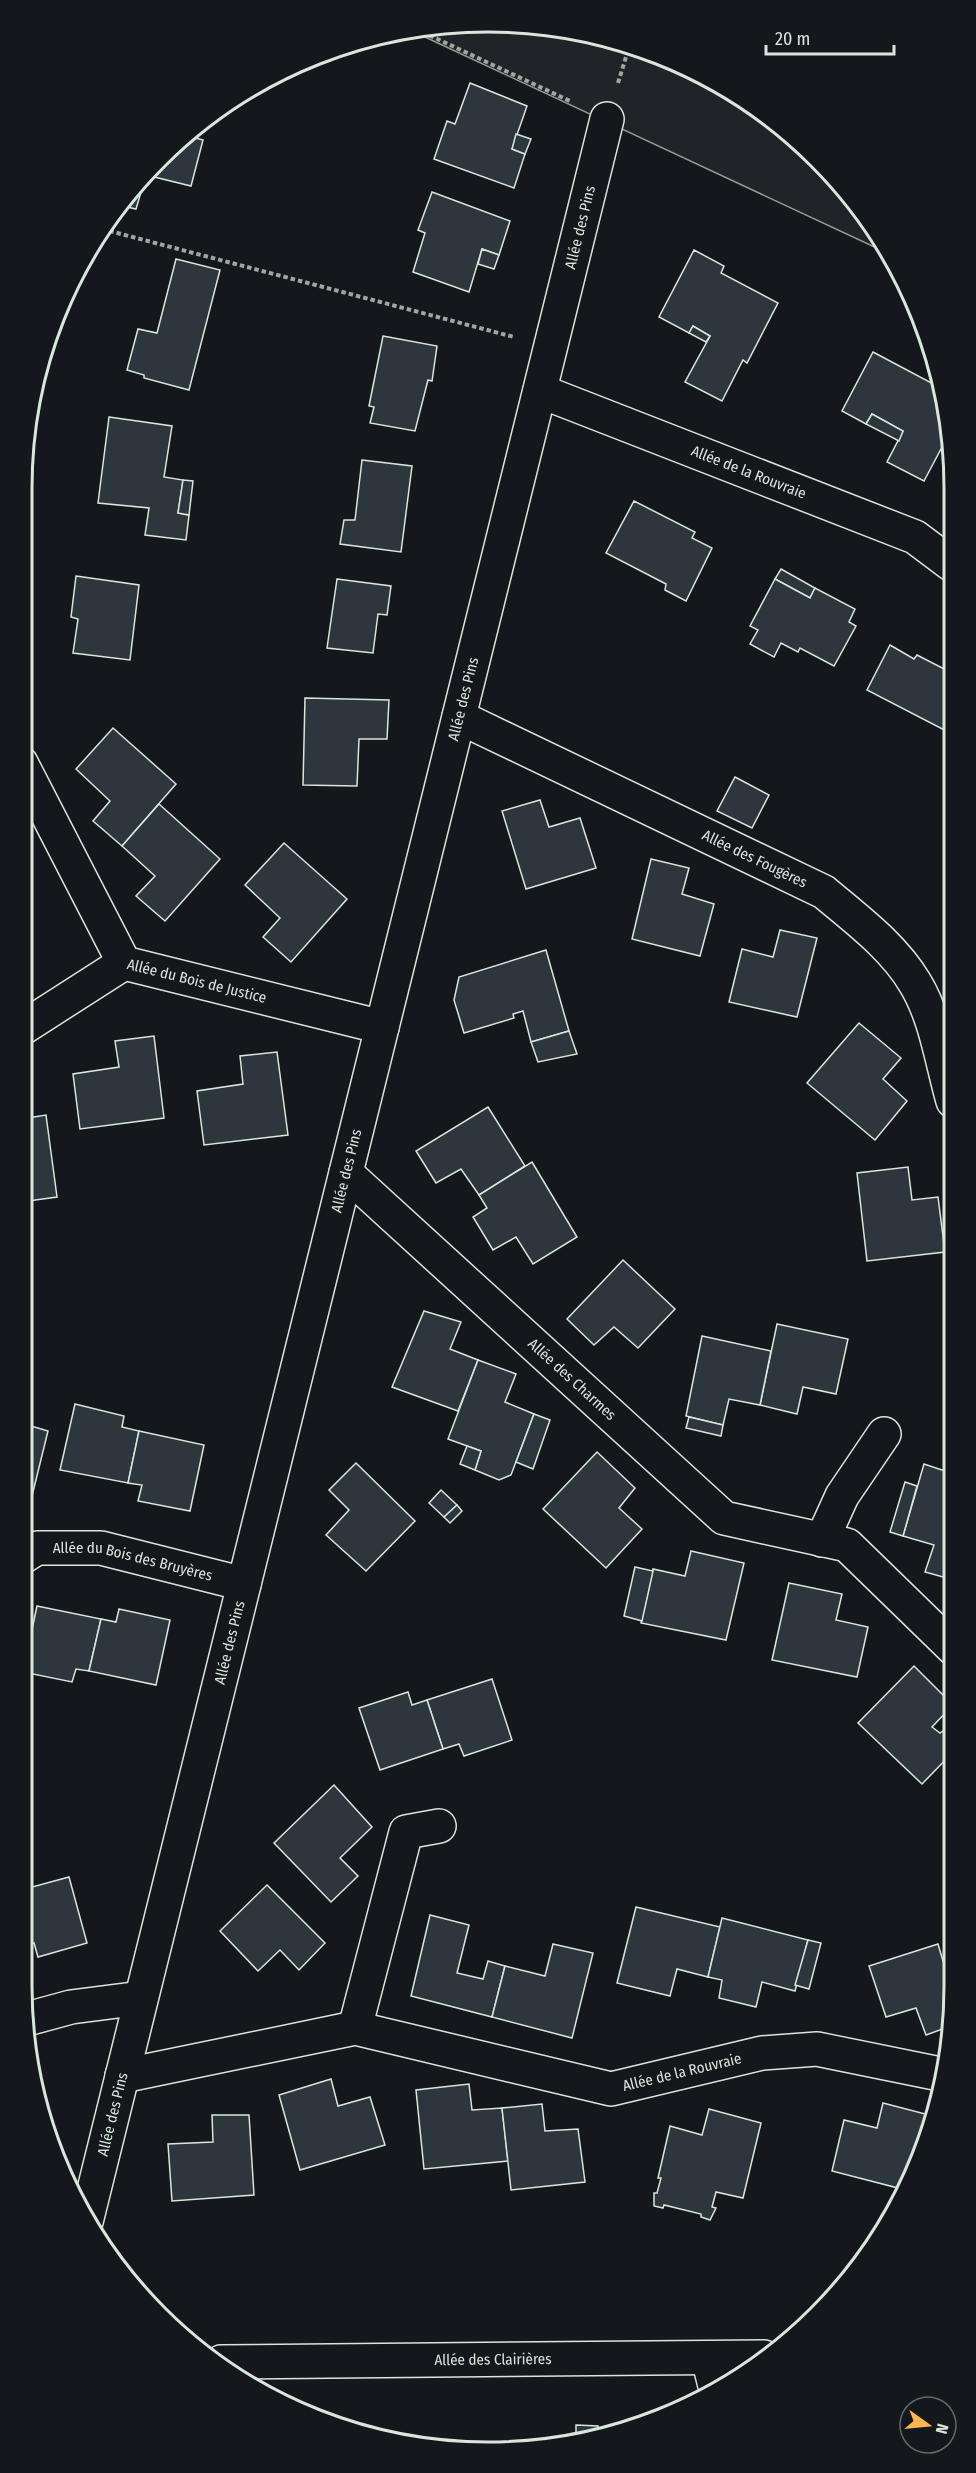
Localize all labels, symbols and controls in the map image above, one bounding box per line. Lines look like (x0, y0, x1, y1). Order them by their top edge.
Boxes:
scale bar (766, 18, 894, 56)
text: 20 m (775, 28, 810, 50)
street label: Allée des Pins (561, 184, 599, 271)
street label: Allée de la Rouvraie (689, 442, 809, 503)
street label: Allée des Pins (444, 655, 482, 743)
street label: Allée des Fougères (699, 826, 810, 892)
street label: Allée du Bois de Justice (125, 955, 268, 1007)
street label: Allée des Pins (327, 1127, 365, 1214)
street label: Allée des Charmes (524, 1335, 620, 1424)
street label: Allée du Bois des Bruyères (53, 1539, 214, 1585)
street label: Allée des Pins (211, 1599, 249, 1686)
street label: Allée de la Rouvraie (621, 2049, 743, 2095)
street label: Allée des Pins (94, 2071, 132, 2158)
street label: Allée des Clairières (434, 2350, 552, 2369)
north arrow (898, 2395, 958, 2455)
text: N (932, 2422, 952, 2436)

